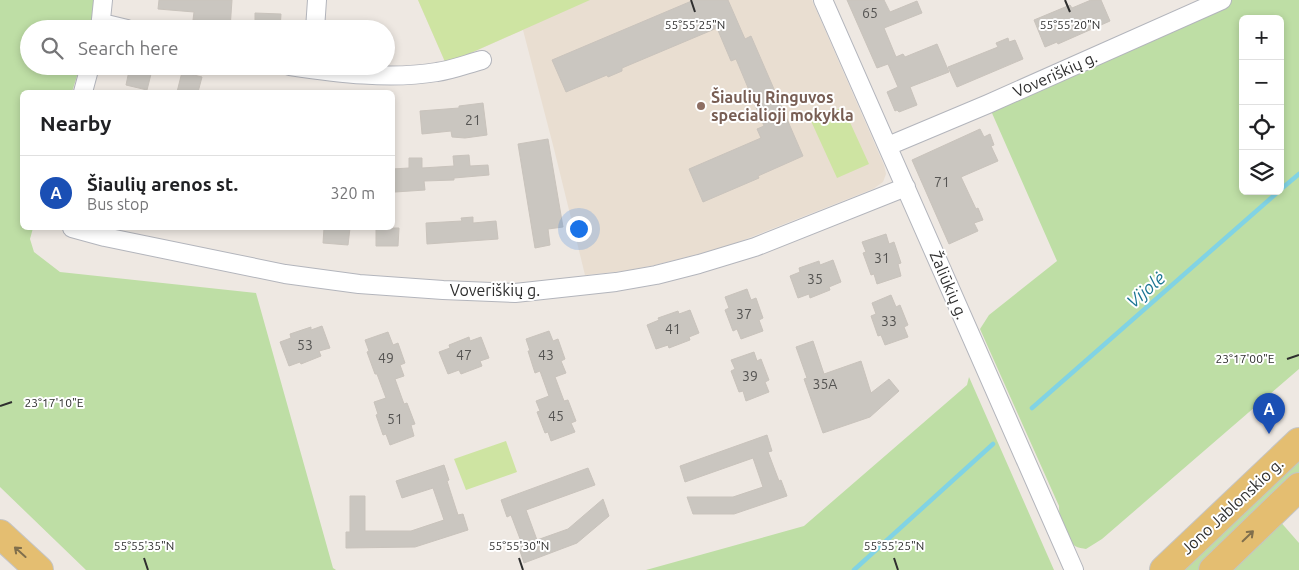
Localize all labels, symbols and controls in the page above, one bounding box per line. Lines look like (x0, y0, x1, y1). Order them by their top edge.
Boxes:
house number: 65 (862, 5, 878, 21)
map controls (1239, 15, 1284, 195)
button: + (1239, 15, 1284, 60)
text: 55°55'25"N (665, 18, 725, 31)
text: 55°55'20"N (1040, 18, 1100, 31)
search box (20, 20, 395, 75)
icon: search (38, 34, 66, 62)
text: Search here (78, 37, 178, 59)
street label: Voveriškių g. (1010, 47, 1100, 101)
button: − (1239, 60, 1284, 105)
place label: Šiaulių Ringuvos specialioji mokykla (711, 87, 854, 124)
marker: Šiaulių Ringuvos specialioji mokykla (695, 100, 707, 112)
button: locate (1239, 105, 1284, 150)
text: Nearby (40, 111, 111, 135)
house number: 21 (465, 112, 481, 128)
button: layers (1239, 150, 1284, 195)
text: Šiaulių arenos st. (87, 173, 238, 195)
house number: 71 (934, 174, 950, 190)
text: A (50, 184, 62, 202)
text: 320 m (330, 184, 375, 202)
text: Bus stop (87, 195, 149, 213)
your location (566, 216, 592, 242)
street label: Žaliūkių g. (927, 248, 972, 322)
house number: 31 (874, 250, 890, 266)
water label: Vijolė (1122, 267, 1168, 311)
house number: 35 (807, 271, 823, 287)
street label: Voveriškių g. (450, 281, 540, 299)
house number: 37 (736, 306, 752, 322)
house number: 33 (881, 313, 897, 329)
house number: 41 (665, 321, 681, 337)
house number: 53 (297, 337, 313, 353)
house number: 47 (456, 347, 472, 363)
house number: 43 (538, 347, 554, 363)
house number: 49 (378, 350, 394, 366)
text: 23°17'00"E (1216, 352, 1275, 365)
house number: 39 (742, 368, 758, 384)
house number: 35A (813, 376, 837, 392)
pin: A (1253, 393, 1285, 434)
text: 23°17'10"E (25, 396, 84, 409)
house number: 45 (548, 408, 564, 424)
house number: 51 (387, 411, 403, 427)
street label: Jono Jablonskio g. (1177, 454, 1287, 558)
one-way arrow (1241, 530, 1254, 542)
text: 55°55'35"N (114, 539, 174, 552)
text: 55°55'30"N (489, 539, 549, 552)
text: 55°55'25"N (864, 539, 924, 552)
one-way arrow (13, 546, 26, 558)

